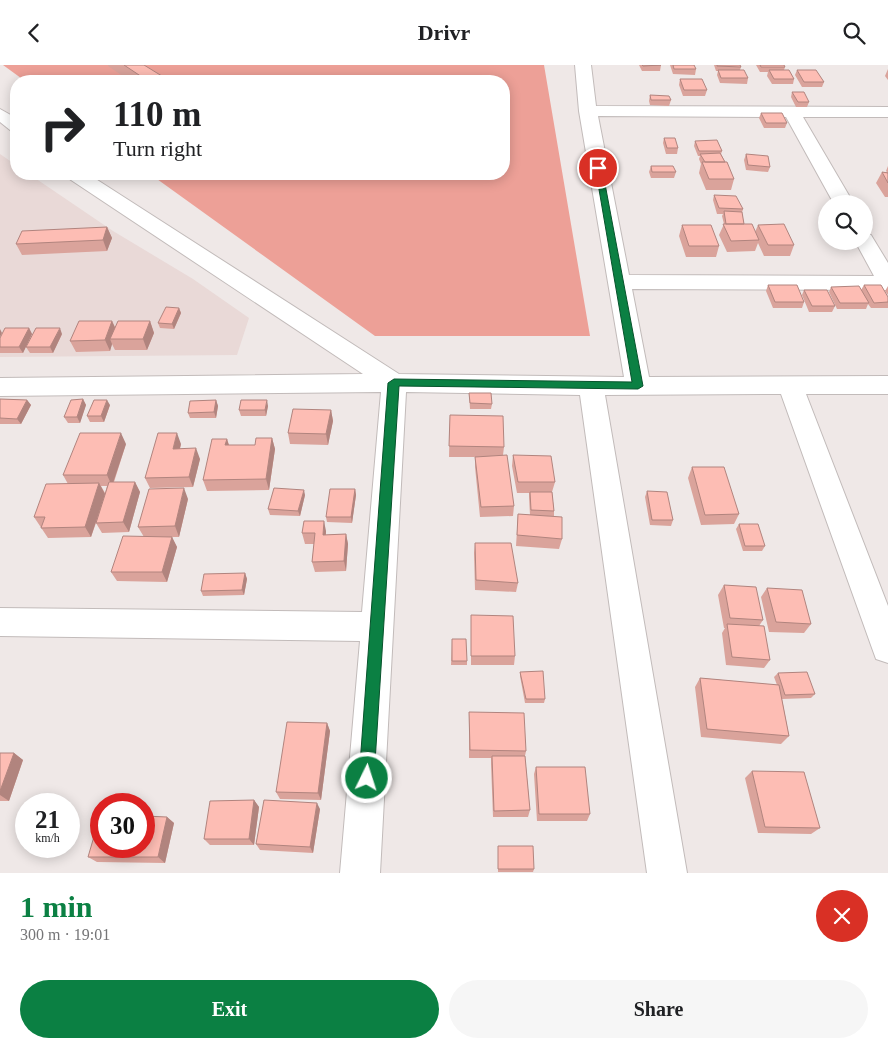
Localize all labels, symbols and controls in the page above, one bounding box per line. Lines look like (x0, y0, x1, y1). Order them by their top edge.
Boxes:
icon: back (20, 19, 48, 47)
icon: search (840, 19, 868, 47)
text: Drivr (418, 20, 470, 45)
icon: right (30, 95, 95, 160)
text: 110 m (113, 95, 201, 134)
text: Turn right (113, 136, 202, 161)
pin (577, 147, 619, 189)
icon: arrive (584, 154, 612, 182)
map controls (818, 195, 873, 250)
button: search (818, 195, 873, 250)
position arrow (340, 751, 392, 803)
speed limit sign: 30 (90, 793, 155, 858)
text: 21 (35, 806, 60, 833)
text: km/h (35, 831, 60, 845)
text: 1 min (20, 890, 93, 923)
button: close (816, 890, 868, 942)
text: 300 m · 19:01 (20, 926, 110, 943)
button: Exit (20, 980, 439, 1038)
button: Share (449, 980, 868, 1038)

